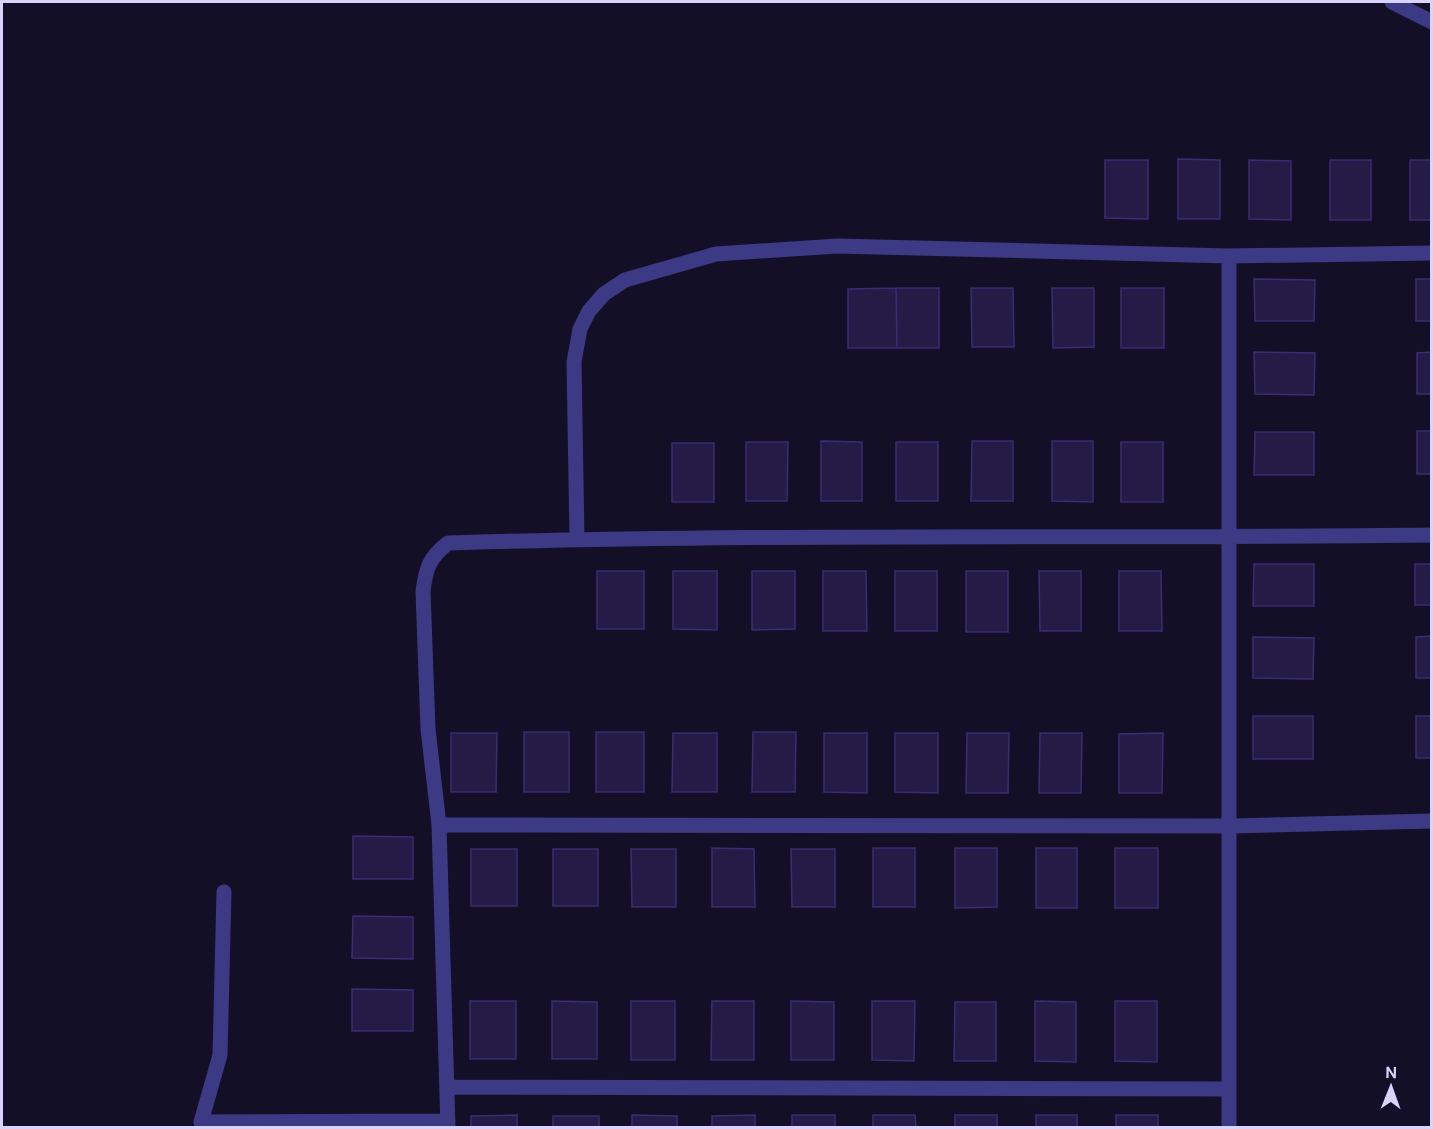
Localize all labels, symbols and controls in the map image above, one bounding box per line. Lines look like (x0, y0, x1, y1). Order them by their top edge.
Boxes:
north arrow (1361, 1057, 1421, 1117)
text: N (1385, 1062, 1397, 1083)

